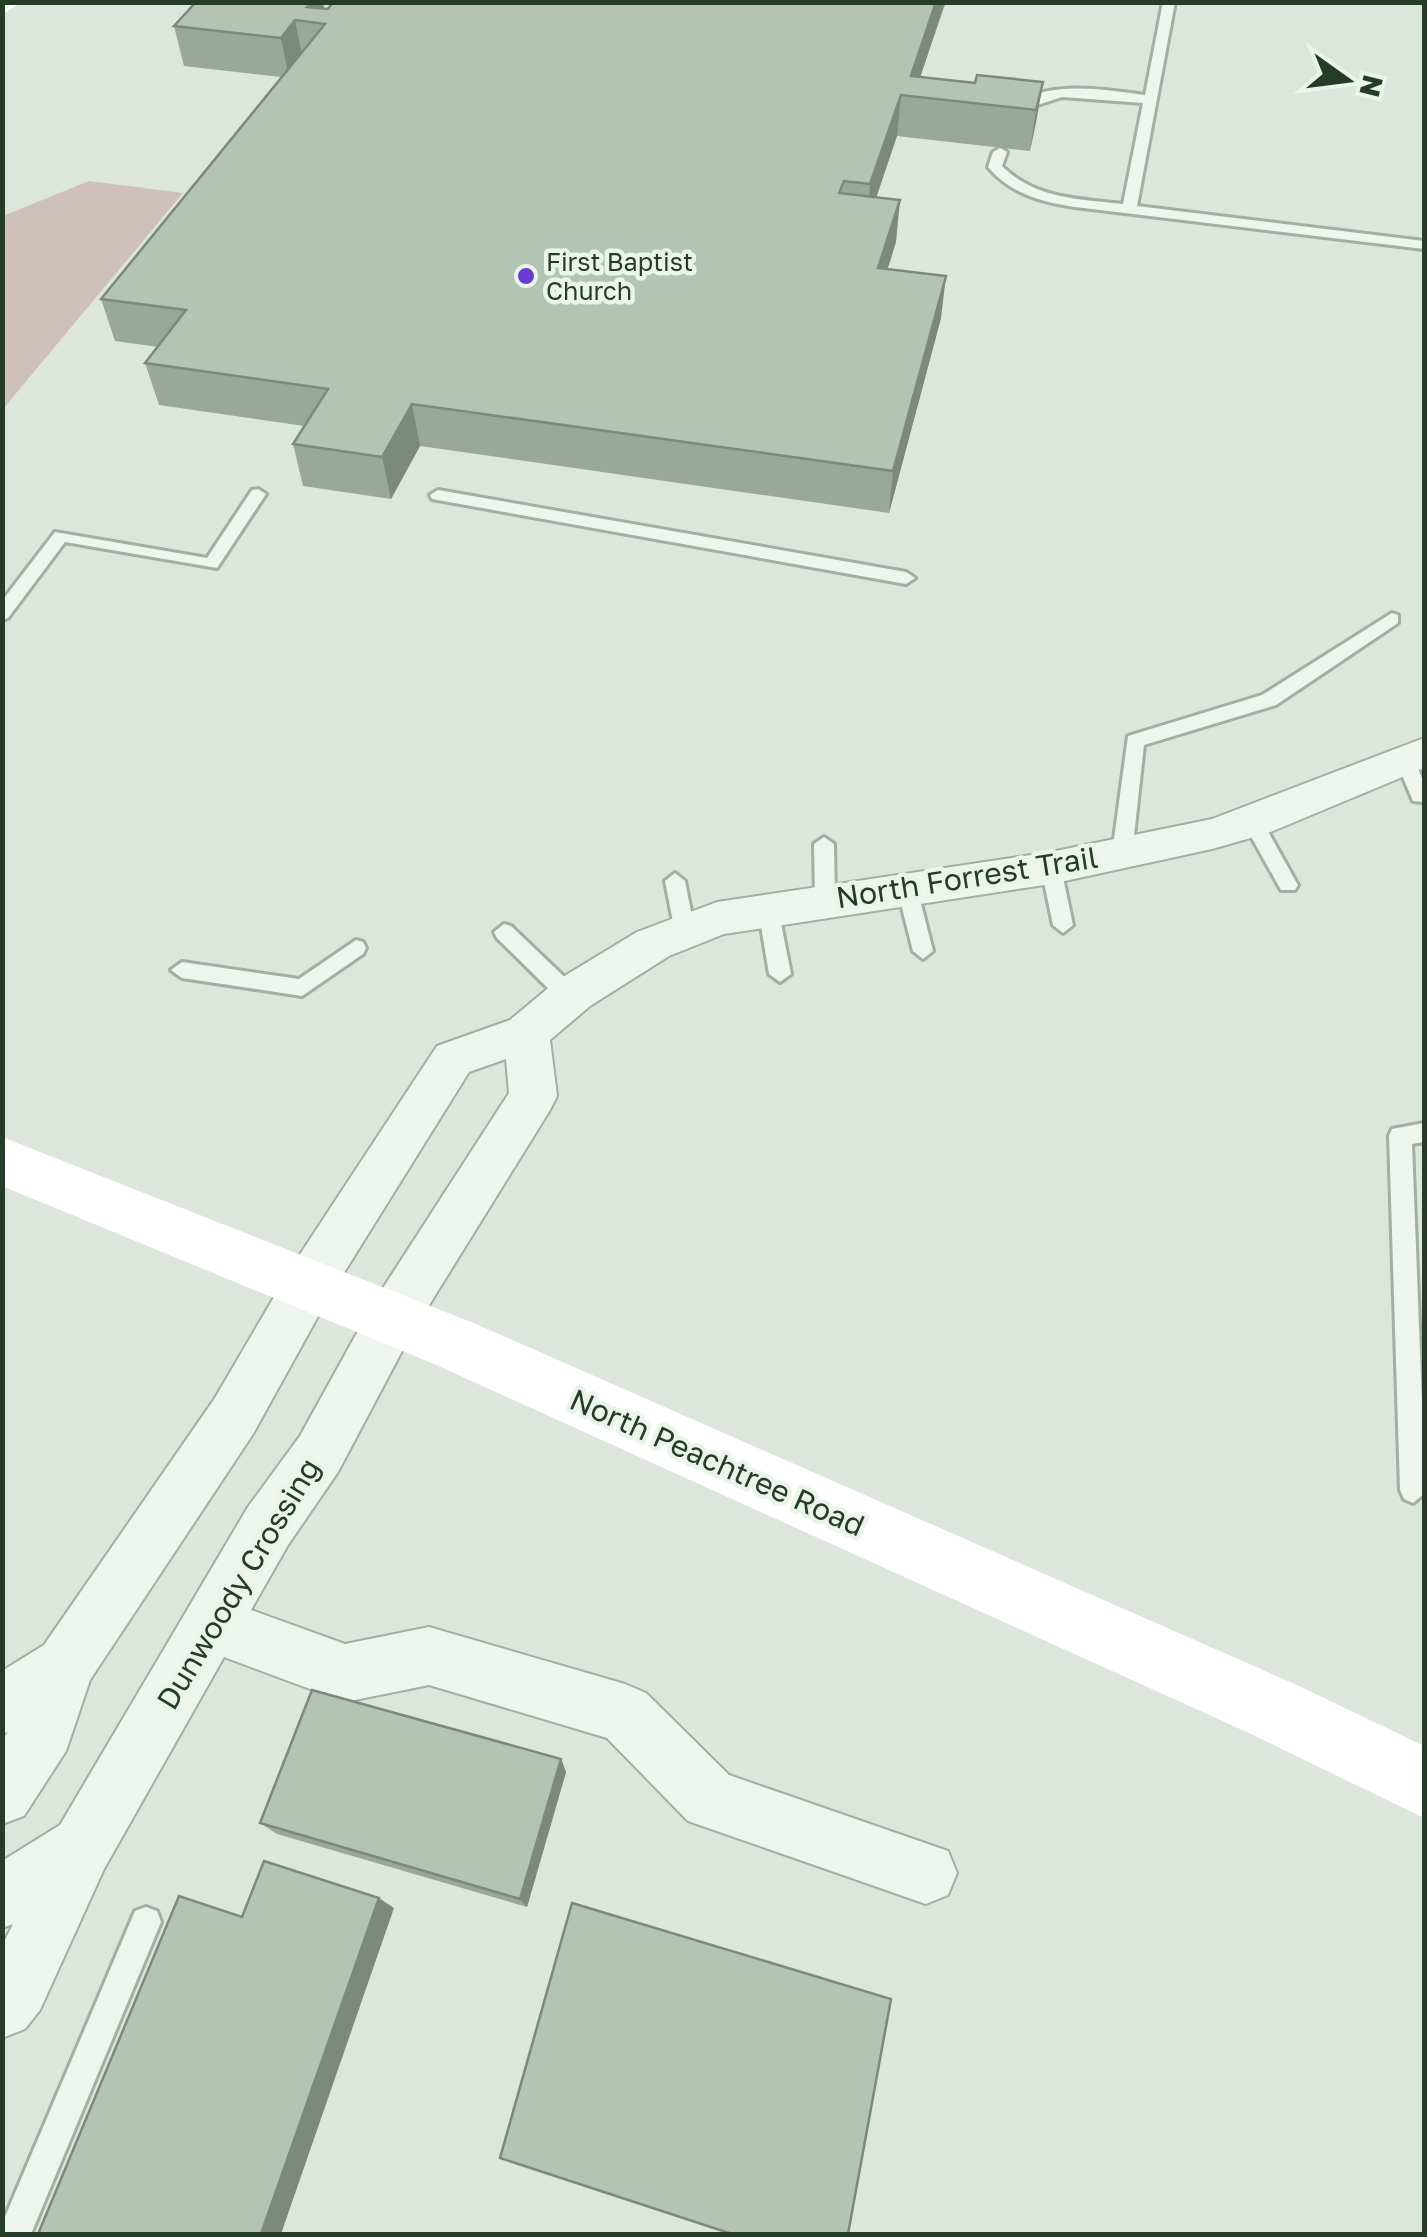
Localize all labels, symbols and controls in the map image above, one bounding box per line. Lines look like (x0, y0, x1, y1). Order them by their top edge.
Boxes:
north arrow (1297, 30, 1397, 130)
text: N (1353, 72, 1390, 100)
place label: First Baptist Church (546, 246, 693, 306)
marker: First Baptist Church (515, 265, 537, 287)
street label: North Forrest Trail (833, 839, 1100, 915)
street label: North Peachtree Road (565, 1381, 870, 1543)
street label: Dunwoody Crossing (149, 1451, 327, 1716)

